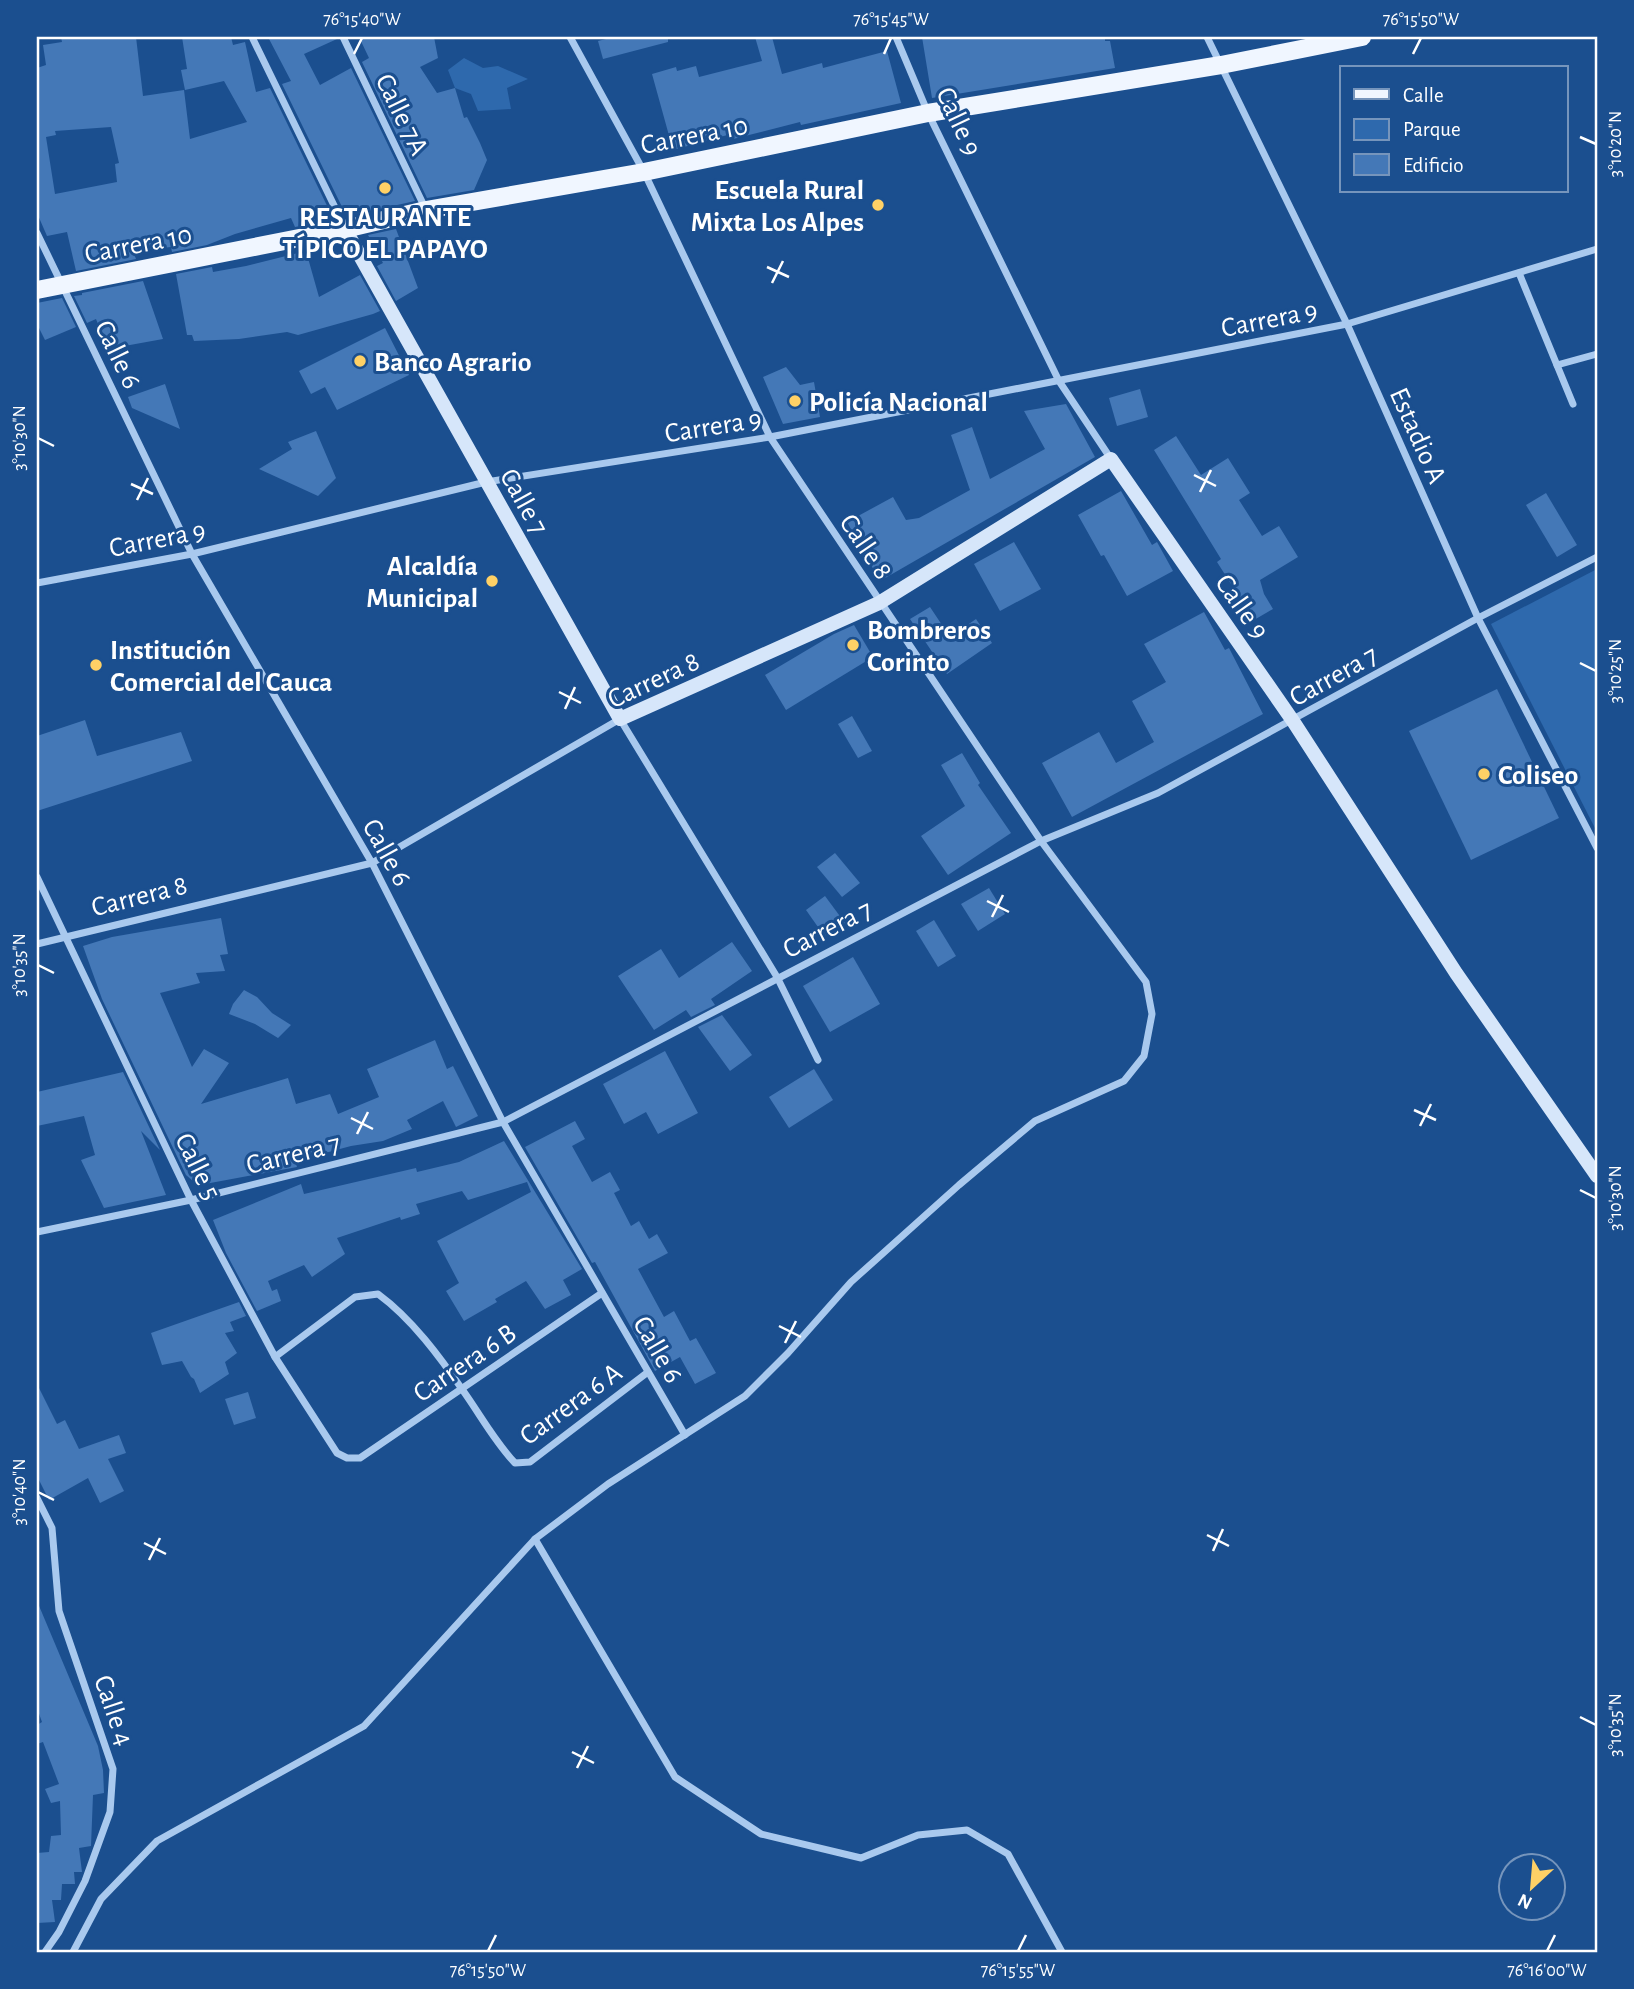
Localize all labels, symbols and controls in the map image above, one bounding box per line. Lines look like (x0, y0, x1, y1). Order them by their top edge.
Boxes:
text: 76°15'40"W (323, 11, 401, 29)
text: 76°15'45"W (853, 11, 929, 29)
text: 76°15'50"W (1383, 11, 1459, 29)
legend (1340, 66, 1568, 192)
street label: Calle 7A (370, 70, 433, 160)
street label: Calle 9 (930, 83, 986, 160)
text: Calle (1403, 85, 1444, 106)
text: 3°10'20"N (1607, 111, 1625, 177)
street label: Carrera 10 (638, 112, 751, 160)
text: Parque (1403, 119, 1461, 140)
text: Edificio (1403, 155, 1464, 176)
place label: Escuela Rural Mixta Los Alpes (691, 177, 864, 237)
marker: RESTAURANTE TÍPICO EL PAPAYO (377, 180, 393, 196)
marker: Escuela Rural Mixta Los Alpes (870, 197, 886, 213)
place label: RESTAURANTE TÍPICO EL PAPAYO (282, 204, 488, 264)
street label: Carrera 10 (82, 221, 195, 269)
street label: Carrera 9 (1219, 297, 1320, 343)
street label: Calle 6 (89, 316, 146, 393)
place label: Banco Agrario (374, 349, 532, 377)
marker: Banco Agrario (352, 353, 368, 369)
street label: Estadio A (1384, 384, 1451, 488)
place label: Policía Nacional (809, 389, 988, 417)
marker: Policía Nacional (787, 393, 803, 409)
text: 3°10'30"N (11, 405, 29, 471)
street label: Carrera 9 (663, 406, 764, 448)
street label: Calle 7 (494, 464, 553, 540)
street label: Calle 8 (834, 509, 897, 585)
street label: Carrera 9 (107, 517, 208, 563)
place label: Alcaldía Municipal (366, 553, 478, 613)
street label: Calle 9 (1209, 570, 1273, 645)
marker: Alcaldía Municipal (484, 573, 500, 589)
place label: Bombreros Corinto (867, 617, 991, 677)
place label: Institución Comercial del Cauca (110, 637, 332, 697)
marker: Bombreros Corinto (845, 637, 861, 653)
text: 3°10'25"N (1607, 639, 1625, 703)
street label: Carrera 7 (1285, 641, 1383, 712)
street label: Carrera 8 (604, 647, 704, 714)
marker: Institución Comercial del Cauca (88, 657, 104, 673)
place label: Coliseo (1498, 762, 1578, 790)
marker: Coliseo (1476, 766, 1492, 782)
street label: Calle 6 (357, 815, 416, 891)
street label: Carrera 8 (89, 872, 190, 922)
street label: Carrera 7 (779, 895, 877, 964)
text: 3°10'35"N (11, 933, 29, 997)
street label: Calle 5 (169, 1129, 225, 1205)
street label: Carrera 7 (243, 1130, 344, 1180)
text: 3°10'30"N (1607, 1165, 1625, 1231)
street label: Calle 6 (627, 1312, 687, 1388)
street label: Carrera 6 B (409, 1319, 522, 1408)
street label: Carrera 6 A (515, 1358, 627, 1451)
text: 3°10'40"N (11, 1459, 29, 1525)
street label: Calle 4 (88, 1672, 138, 1749)
text: 3°10'35"N (1607, 1693, 1625, 1757)
north arrow (1498, 1853, 1568, 1923)
text: N (1515, 1889, 1535, 1912)
text: 76°15'50"W (450, 1962, 526, 1980)
text: 76°15'55"W (981, 1962, 1055, 1980)
text: 76°16'00"W (1507, 1962, 1587, 1980)

